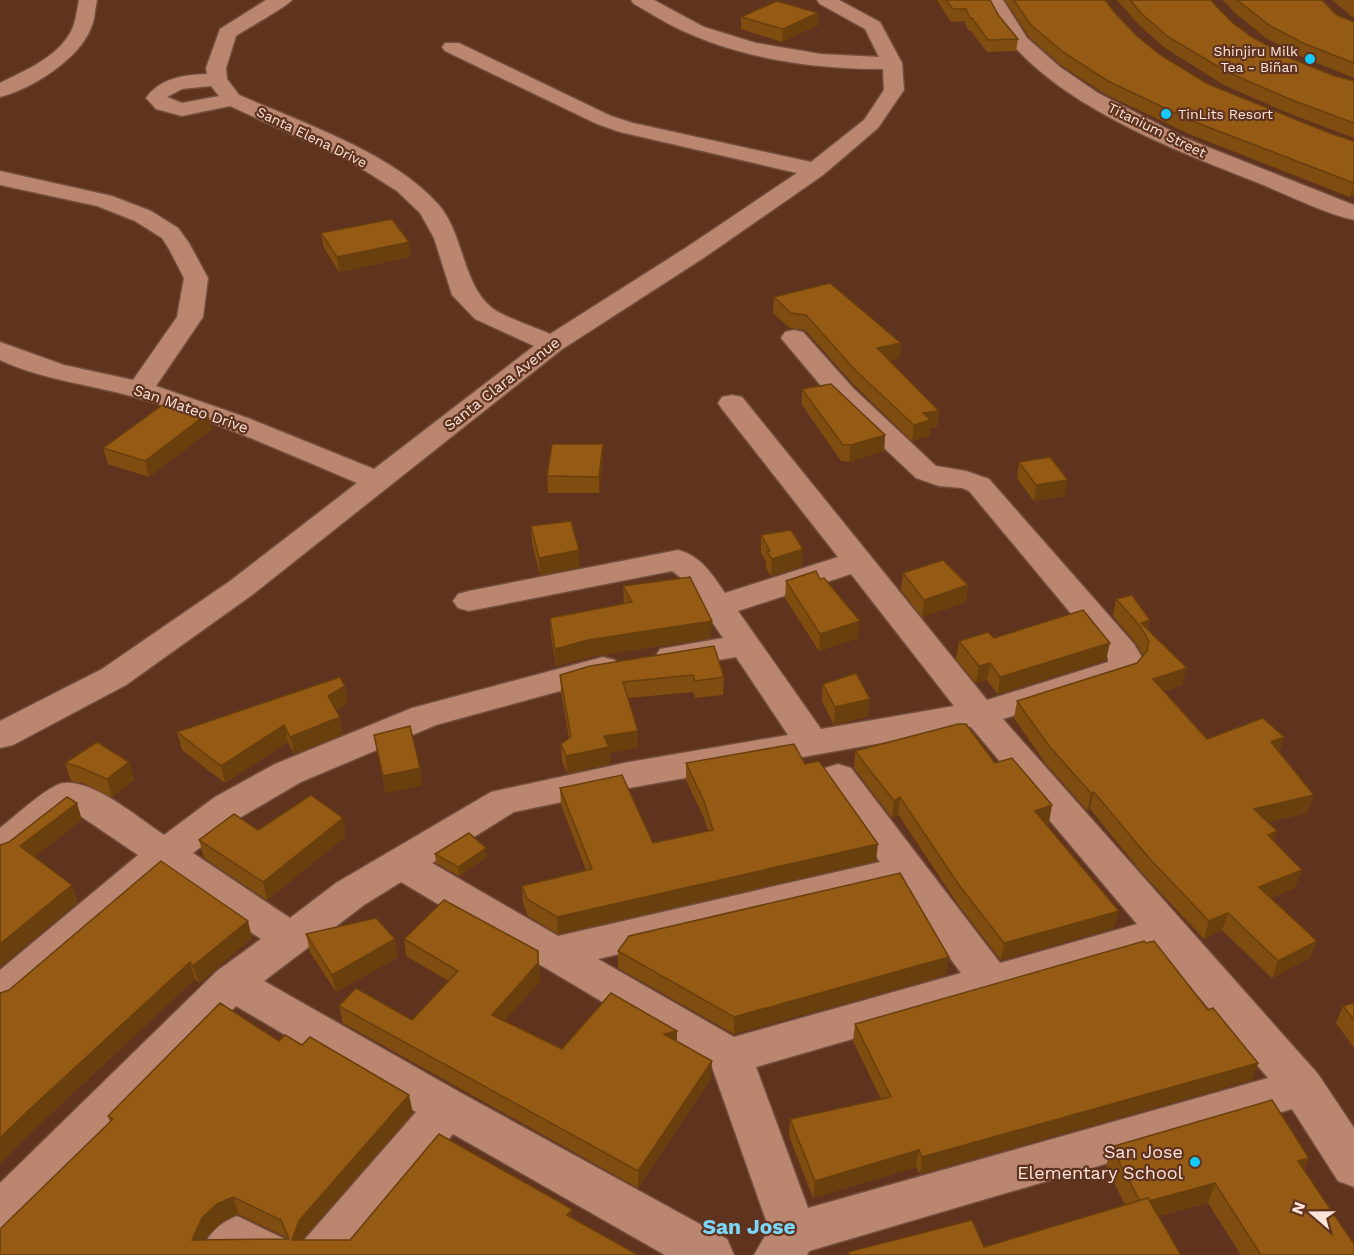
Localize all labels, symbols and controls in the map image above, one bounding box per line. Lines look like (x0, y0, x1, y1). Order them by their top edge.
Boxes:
place label: Shinjiru Milk Tea - Biñan (1213, 43, 1298, 75)
marker: Shinjiru Milk Tea - Biñan (1303, 52, 1317, 66)
street label: Titanium Street (1105, 99, 1209, 161)
street label: Santa Elena Drive (254, 103, 370, 171)
place label: TinLits Resort (1178, 106, 1273, 122)
marker: TinLits Resort (1159, 107, 1173, 121)
street label: Santa Clara Avenue (441, 333, 563, 435)
street label: San Mateo Drive (132, 381, 250, 437)
place label: San Jose Elementary School (1017, 1141, 1183, 1183)
marker: San Jose Elementary School (1188, 1155, 1202, 1169)
north arrow (1282, 1183, 1342, 1243)
text: N (1287, 1199, 1309, 1217)
district label: San Jose (702, 1214, 796, 1239)

